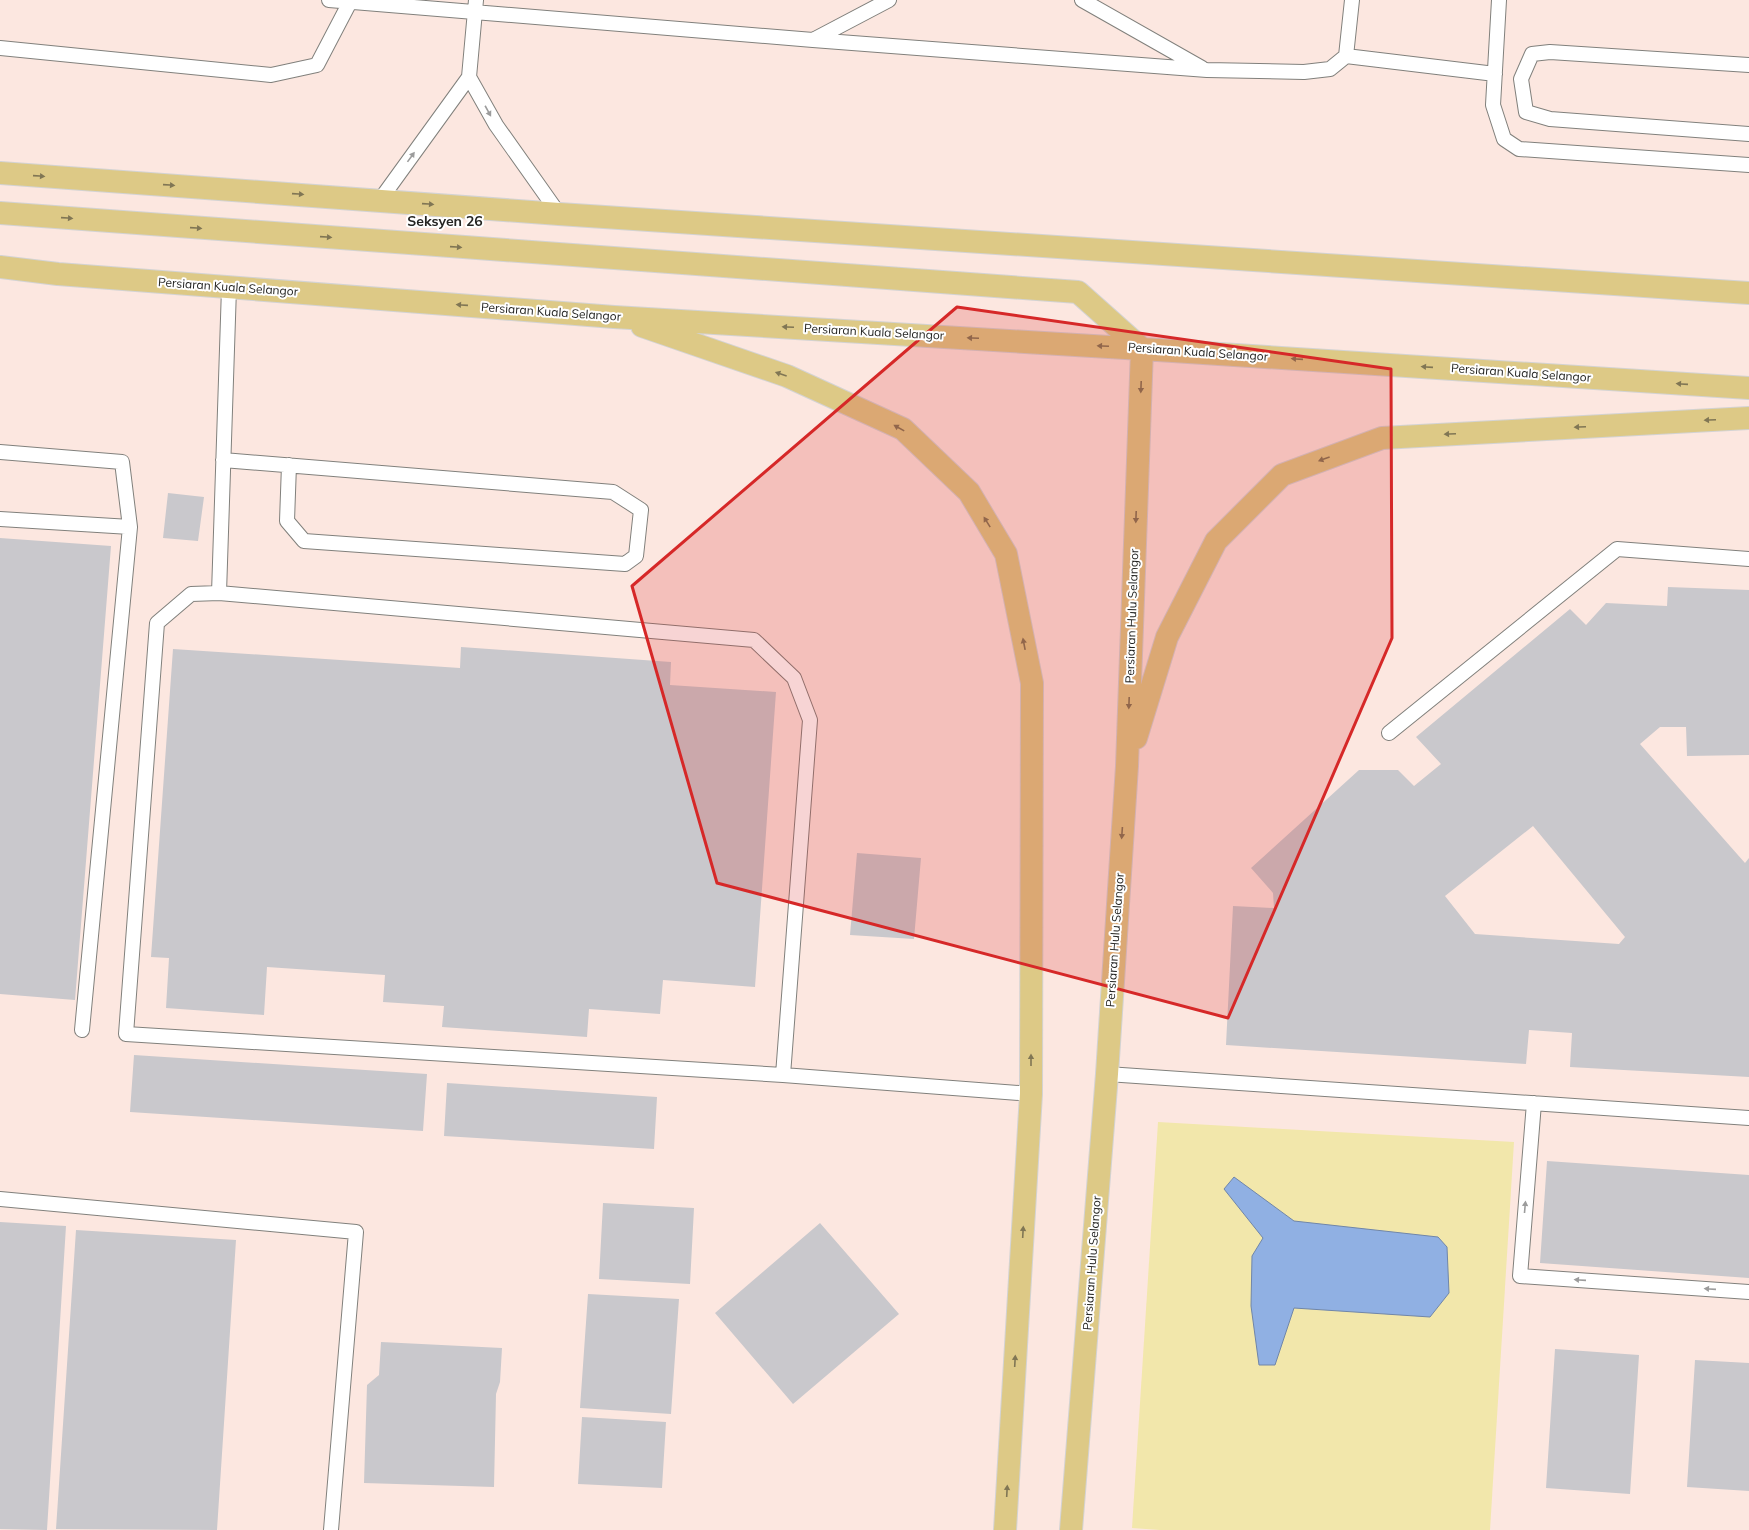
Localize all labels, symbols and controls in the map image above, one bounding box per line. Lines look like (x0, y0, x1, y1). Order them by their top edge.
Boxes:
one-way arrow (485, 105, 491, 117)
one-way arrow (407, 152, 415, 162)
one-way arrow (33, 172, 45, 179)
one-way arrow (163, 182, 175, 189)
one-way arrow (292, 191, 304, 198)
one-way arrow (422, 200, 434, 207)
district label: Seksyen 26 (407, 212, 483, 230)
one-way arrow (61, 215, 73, 222)
one-way arrow (190, 224, 202, 231)
one-way arrow (320, 234, 332, 241)
one-way arrow (450, 243, 462, 250)
street label: Persiaran Kuala Selangor (157, 274, 299, 299)
street label: Persiaran Kuala Selangor (480, 299, 622, 324)
one-way arrow (456, 302, 468, 309)
street label: Persiaran Kuala Selangor (804, 320, 945, 343)
one-way arrow (782, 324, 794, 331)
one-way arrow (967, 335, 979, 342)
street label: Persiaran Kuala Selangor (1127, 339, 1269, 364)
one-way arrow (1097, 343, 1109, 350)
one-way arrow (1291, 355, 1303, 362)
street label: Persiaran Kuala Selangor (1450, 360, 1592, 385)
one-way arrow (1421, 364, 1433, 371)
one-way arrow (775, 370, 787, 376)
one-way arrow (1676, 380, 1688, 387)
one-way arrow (1137, 381, 1144, 393)
one-way arrow (1704, 417, 1716, 424)
one-way arrow (893, 424, 905, 431)
one-way arrow (1574, 424, 1586, 431)
one-way arrow (1444, 431, 1456, 438)
one-way arrow (1318, 457, 1330, 463)
one-way arrow (1133, 511, 1139, 524)
one-way arrow (983, 517, 991, 527)
street label: Persiaran Hulu Selangor (1122, 548, 1141, 684)
one-way arrow (1021, 638, 1027, 651)
one-way arrow (1126, 697, 1132, 710)
one-way arrow (1119, 827, 1126, 839)
street label: Persiaran Hulu Selangor (1102, 872, 1127, 1008)
one-way arrow (1028, 1053, 1034, 1066)
street label: Persiaran Hulu Selangor (1079, 1195, 1104, 1331)
one-way arrow (1522, 1201, 1529, 1213)
one-way arrow (1020, 1225, 1026, 1238)
one-way arrow (1574, 1277, 1586, 1284)
one-way arrow (1704, 1285, 1716, 1292)
one-way arrow (1012, 1355, 1019, 1367)
one-way arrow (1004, 1485, 1011, 1497)

